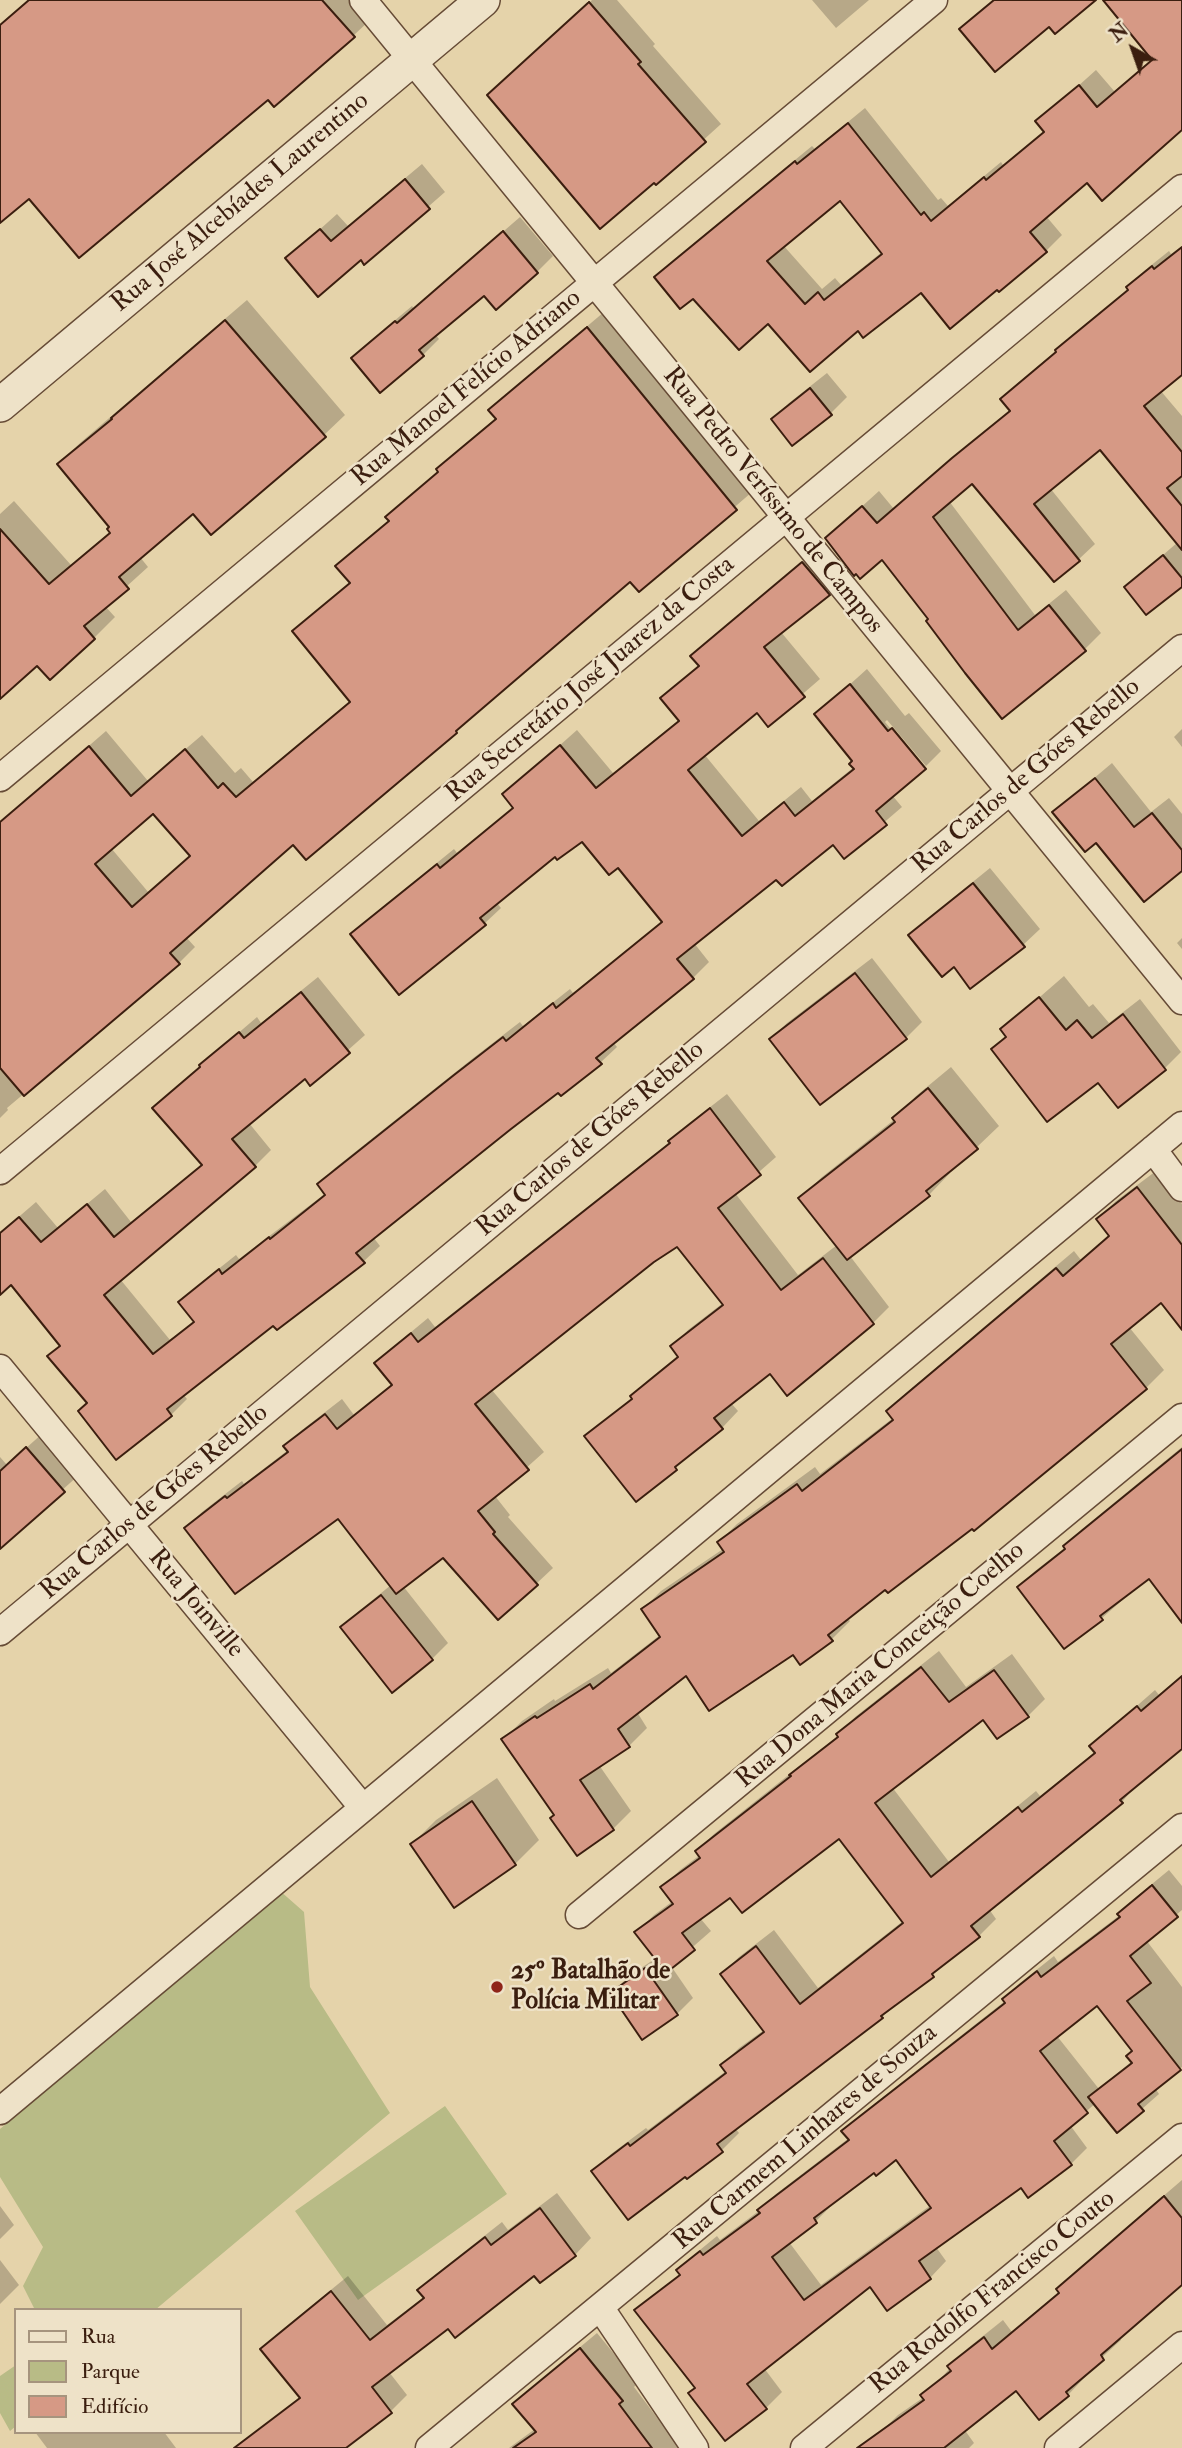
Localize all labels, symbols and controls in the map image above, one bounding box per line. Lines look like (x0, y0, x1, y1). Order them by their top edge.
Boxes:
north arrow (1098, 14, 1168, 84)
text: N (1105, 18, 1134, 48)
street label: Rua José Alcebíades Laurentino (106, 86, 376, 320)
street label: Rua Manoel Felício Adriano (346, 284, 588, 494)
street label: Rua Pedro Veríssimo de Campos (655, 362, 889, 640)
street label: Rua Secretário José Juarez da Costa (440, 550, 742, 810)
street label: Rua Carlos de Góes Rebello (907, 672, 1147, 882)
street label: Rua Carlos de Góes Rebello (471, 1035, 711, 1245)
street label: Rua Carlos de Góes Rebello (35, 1398, 275, 1608)
street label: Rua Dona Maria Conceição Coelho (730, 1536, 1032, 1796)
street label: Rua Joinville (140, 1543, 250, 1665)
place label: 25º Batalhão de Polícia Militar (511, 1956, 670, 2018)
marker: 25º Batalhão de Polícia Militar (489, 1979, 505, 1995)
street label: Rua Carmem Linhares de Souza (668, 2018, 944, 2258)
street label: Rua Rodolfo Francisco Couto (864, 2184, 1122, 2402)
legend (14, 2308, 242, 2434)
text: Rua (81, 2323, 115, 2350)
text: Parque (81, 2358, 140, 2385)
text: Edifício (81, 2393, 148, 2420)

